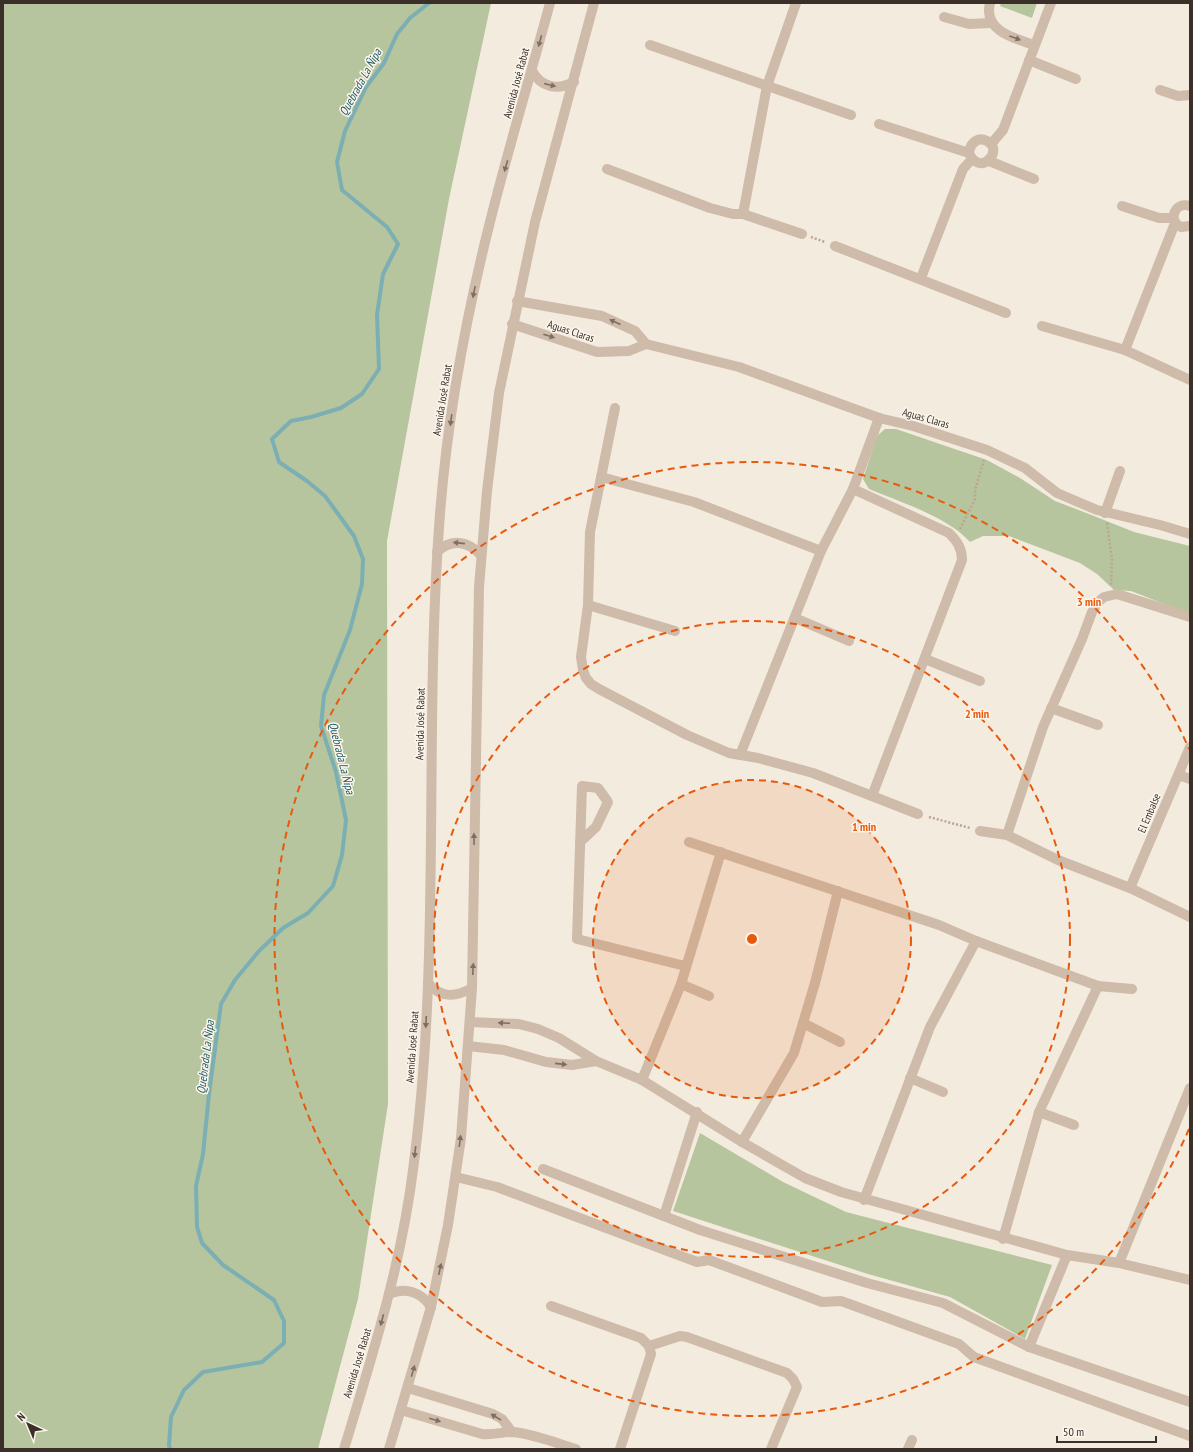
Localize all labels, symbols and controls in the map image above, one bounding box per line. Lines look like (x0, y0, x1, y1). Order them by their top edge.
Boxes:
one-way arrow (537, 35, 543, 47)
one-way arrow (1009, 35, 1021, 41)
water label: Quebrada La Ñipa (336, 45, 385, 118)
street label: Avenida José Rabat (500, 46, 532, 120)
one-way arrow (544, 83, 557, 89)
one-way arrow (502, 160, 508, 172)
one-way arrow (470, 286, 476, 298)
street label: Aguas Claras (546, 317, 596, 345)
one-way arrow (609, 319, 620, 325)
one-way arrow (544, 334, 556, 340)
street label: Avenida José Rabat (429, 363, 455, 437)
street label: Aguas Claras (901, 405, 951, 431)
one-way arrow (448, 414, 454, 426)
one-way arrow (453, 540, 465, 547)
text: 3 min (1077, 594, 1101, 609)
street label: Avenida José Rabat (412, 688, 428, 760)
text: 2 min (965, 706, 989, 721)
water label: Quebrada La Ñipa (326, 720, 358, 797)
street label: El Embalse (1134, 791, 1164, 835)
text: 1 min (852, 819, 876, 834)
one-way arrow (471, 832, 477, 845)
centre of rings (745, 932, 759, 946)
one-way arrow (470, 962, 476, 975)
street label: Avenida José Rabat (402, 1010, 422, 1084)
one-way arrow (423, 1016, 430, 1028)
water label: Quebrada La Ñipa (193, 1018, 217, 1095)
one-way arrow (498, 1020, 510, 1027)
one-way arrow (555, 1061, 567, 1067)
one-way arrow (457, 1135, 464, 1147)
one-way arrow (412, 1146, 418, 1158)
one-way arrow (437, 1263, 443, 1275)
one-way arrow (379, 1315, 385, 1327)
street label: Avenida José Rabat (340, 1326, 374, 1400)
one-way arrow (410, 1365, 416, 1378)
north arrow (8, 1404, 48, 1444)
text: N (14, 1410, 28, 1424)
one-way arrow (490, 1413, 502, 1420)
one-way arrow (429, 1417, 441, 1423)
scale bar (1057, 1418, 1156, 1444)
text: 50 m (1063, 1424, 1084, 1439)

